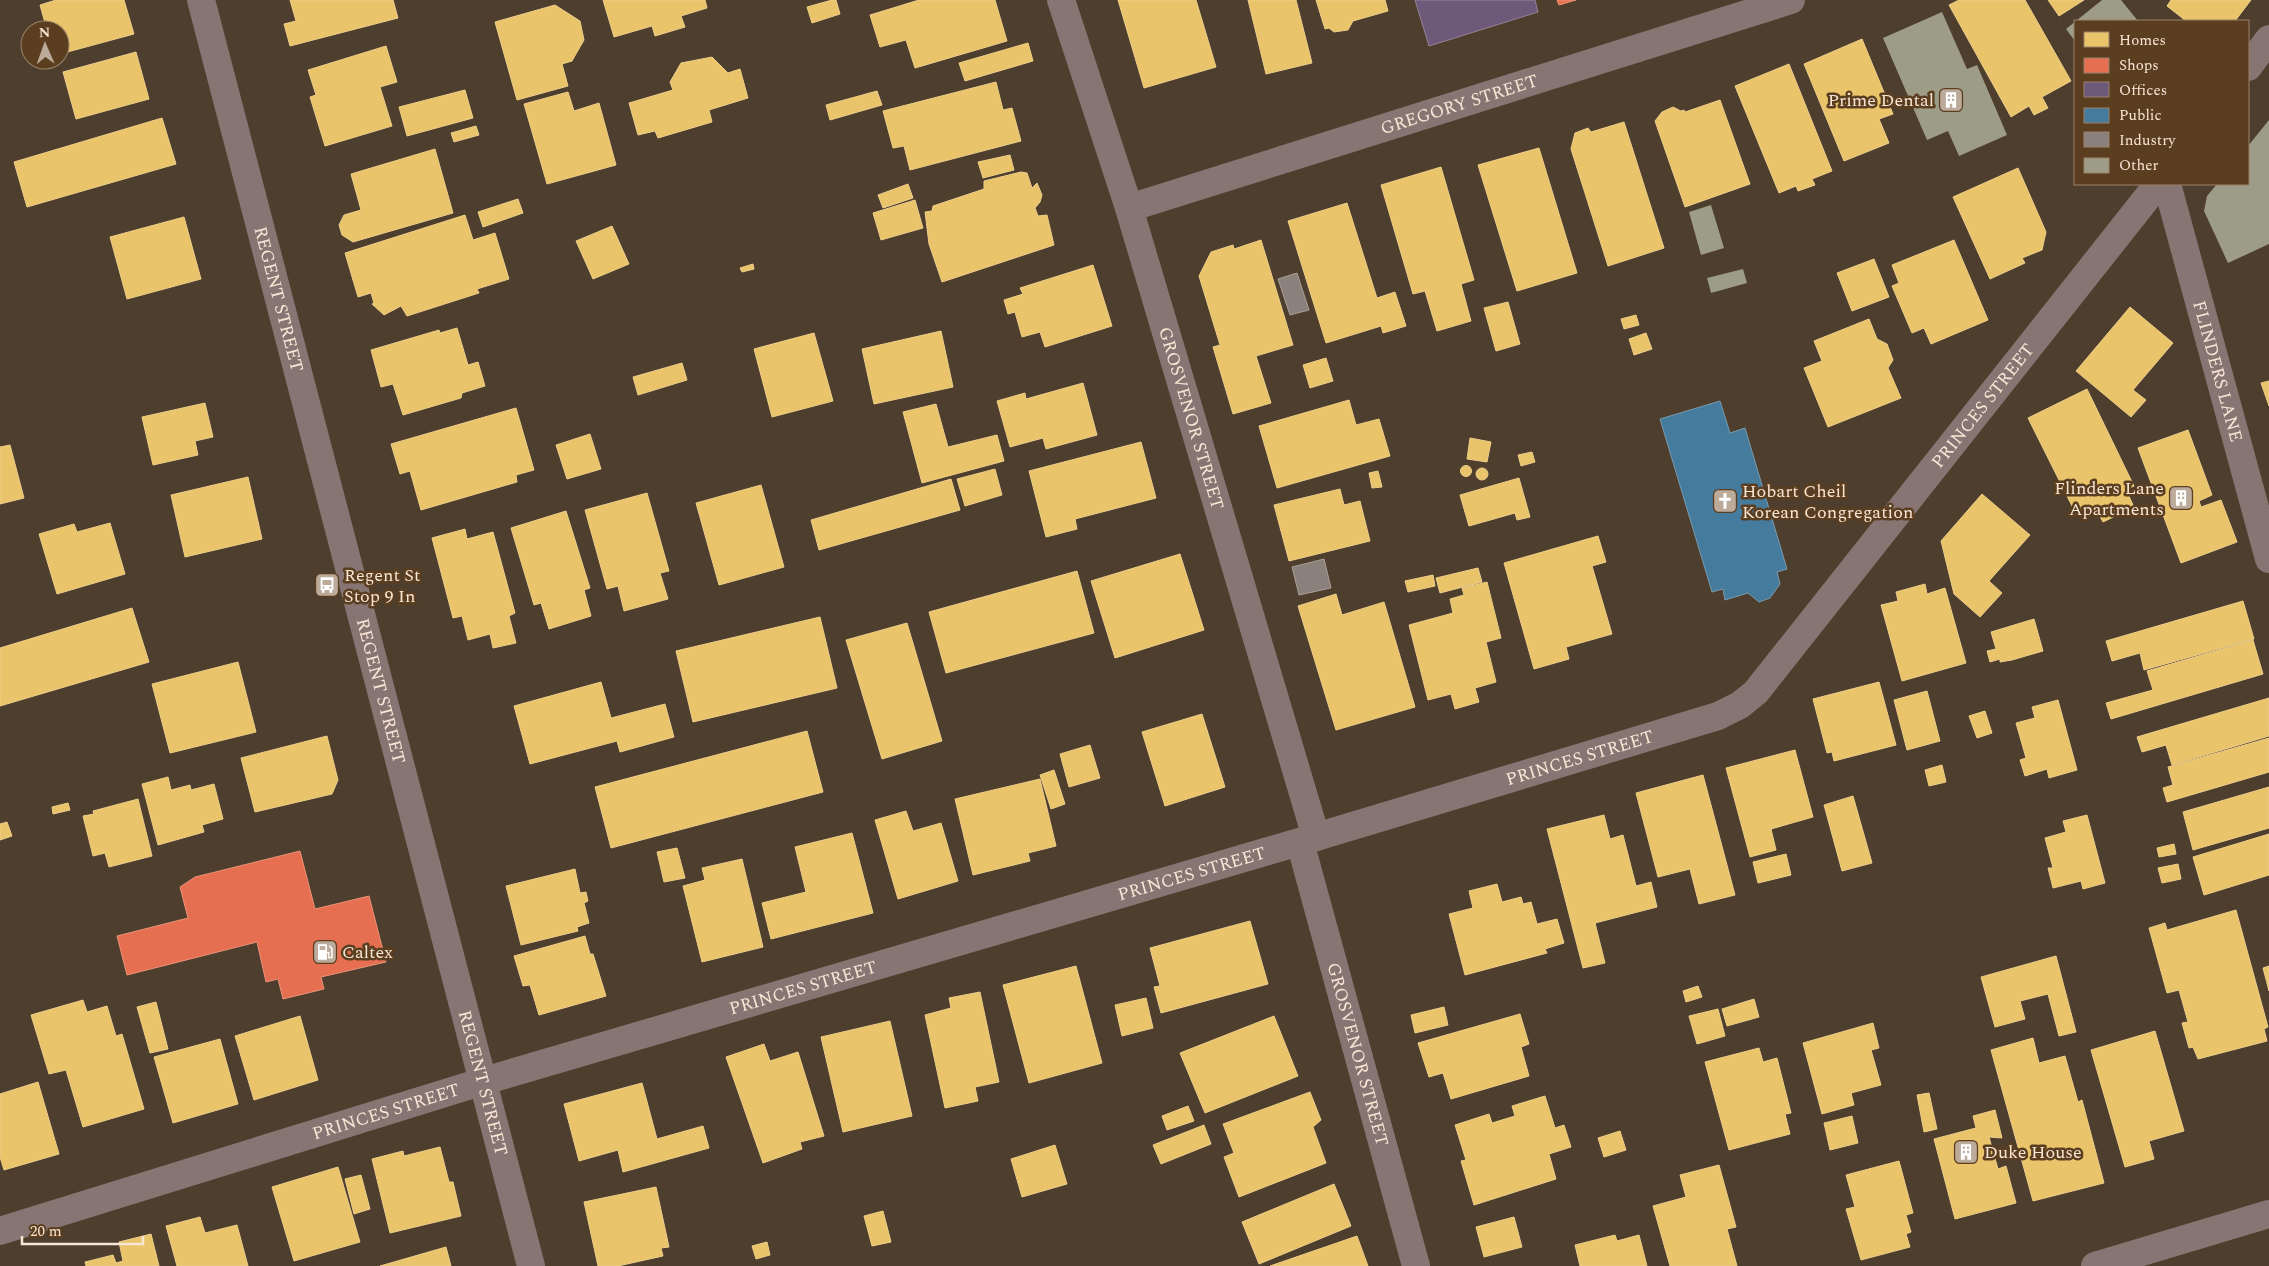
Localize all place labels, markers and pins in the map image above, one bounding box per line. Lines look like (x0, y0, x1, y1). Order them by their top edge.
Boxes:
place label: Prime Dental (1828, 87, 1934, 114)
building icon: Prime Dental (1938, 87, 1964, 113)
place label: Flinders Lane Apartments (2054, 475, 2164, 523)
place label: Hobart Cheil Korean Congregation (1742, 478, 1913, 526)
building icon: Flinders Lane Apartments (2168, 485, 2194, 511)
church icon: Hobart Cheil Korean Congregation (1712, 488, 1738, 514)
place label: Regent St Stop 9 In (344, 562, 420, 610)
bus stop icon: Regent St Stop 9 In (314, 572, 340, 598)
fuel station icon: Caltex (312, 939, 338, 965)
place label: Caltex (342, 939, 393, 966)
building icon: Duke House (1953, 1139, 1979, 1165)
place label: Duke House (1984, 1139, 2082, 1166)

